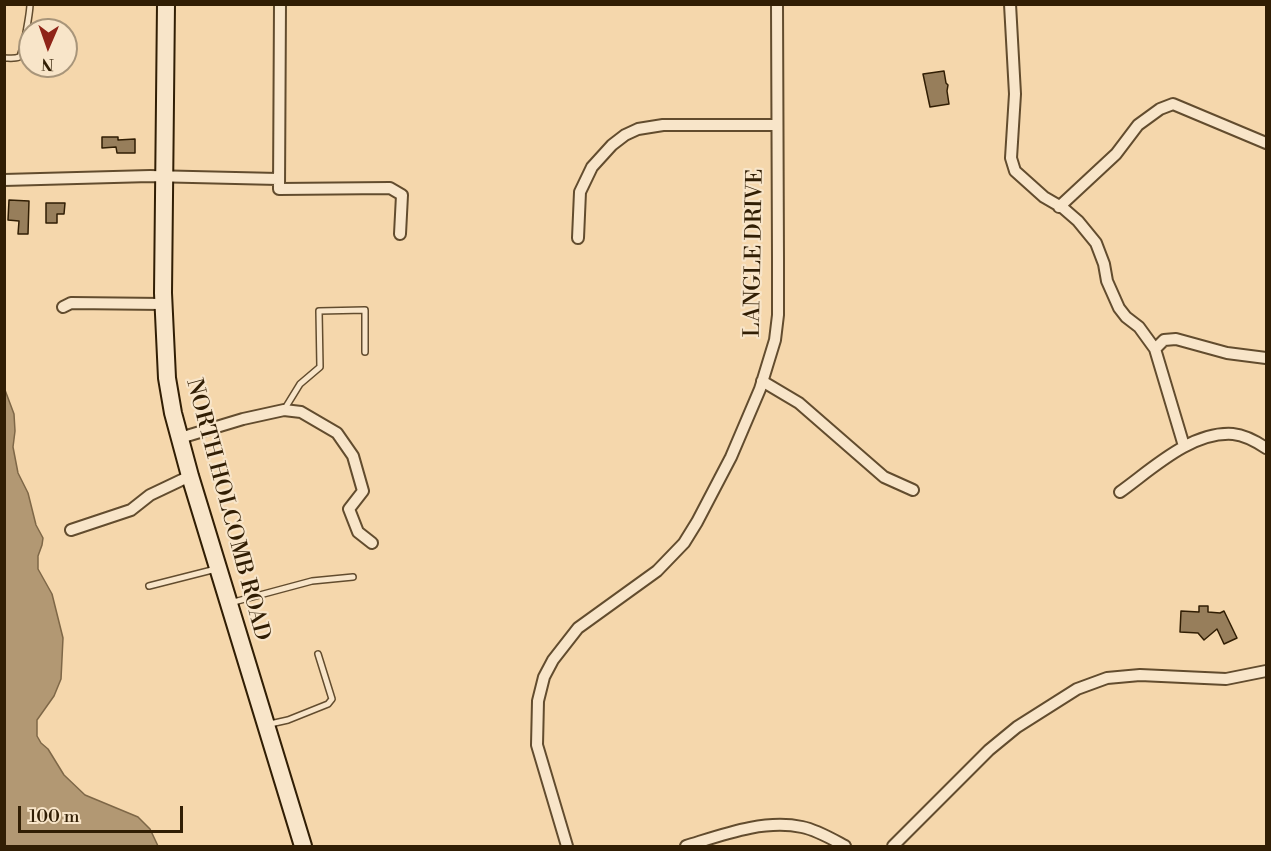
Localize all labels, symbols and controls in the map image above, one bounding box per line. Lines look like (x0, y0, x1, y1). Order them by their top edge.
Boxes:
north arrow (18, 18, 78, 78)
text: N (41, 54, 54, 74)
street label: LANGLE DRIVE (740, 169, 770, 337)
street label: NORTH HOLCOMB ROAD (179, 376, 275, 644)
scale bar (21, 794, 186, 832)
text: 100 m (29, 805, 80, 828)

